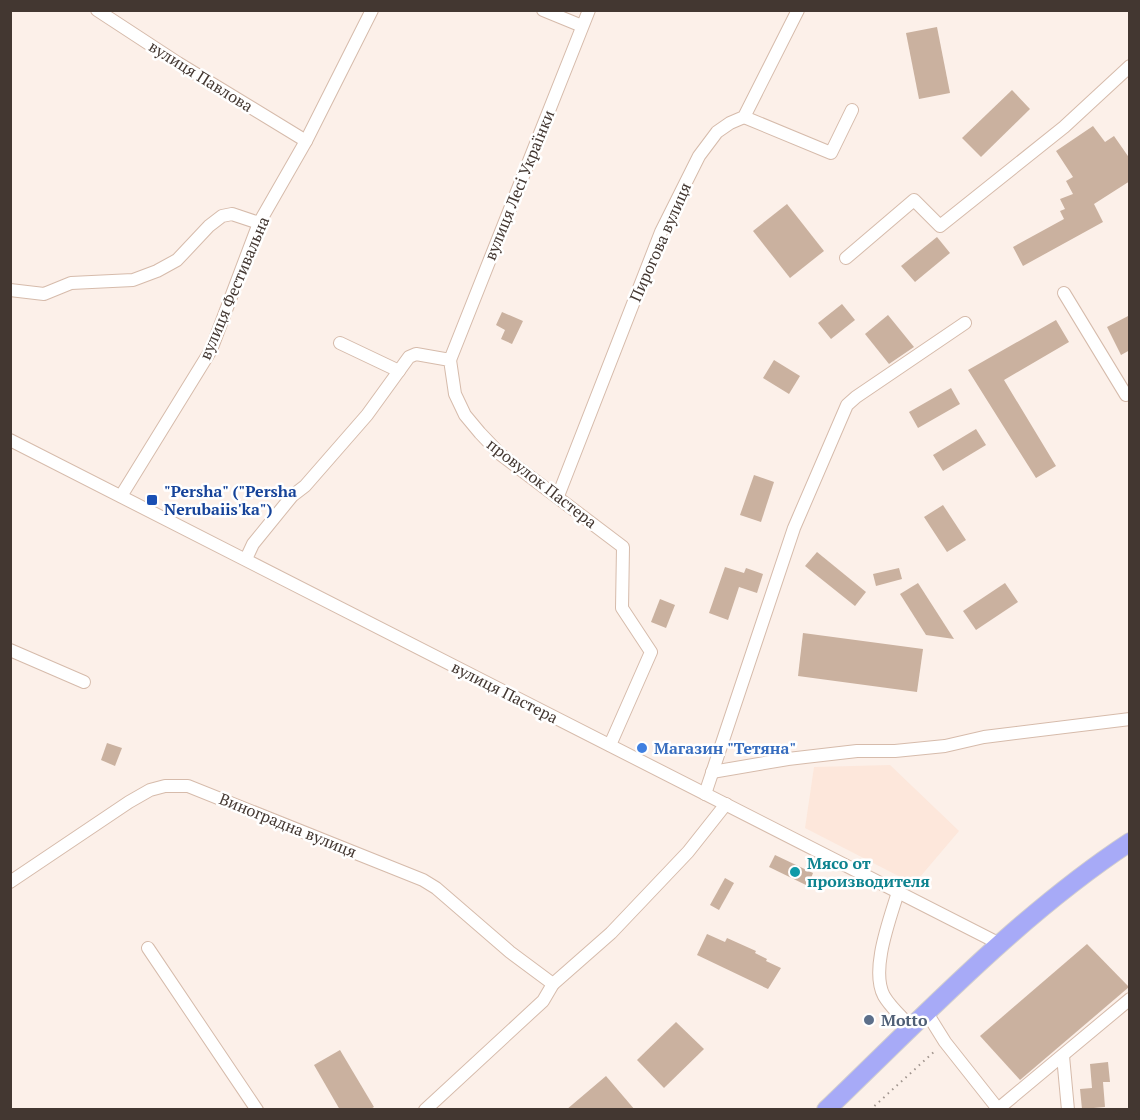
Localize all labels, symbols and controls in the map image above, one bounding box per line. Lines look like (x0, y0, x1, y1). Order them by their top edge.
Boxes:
street label: вулиця Павлова (145, 35, 257, 117)
street label: вулиця Лесі Українки (479, 106, 559, 263)
street label: Пирогова вулиця (624, 179, 696, 305)
street label: вулиця Фестивальна (194, 213, 274, 363)
street label: провулок Пастера (483, 433, 601, 533)
place label: "Persha" ("Persha Nerubaiis'ka") (164, 480, 297, 520)
marker: "Persha" ("Persha Nerubaiis'ka") (145, 493, 159, 507)
street label: вулиця Пастера (448, 656, 562, 728)
place label: Магазин "Тетяна" (654, 737, 796, 759)
marker: Магазин "Тетяна" (635, 741, 649, 755)
street label: Виноградна вулиця (216, 787, 360, 863)
place label: Мясо от производителя (807, 852, 930, 892)
marker: Мясо от производителя (788, 865, 802, 879)
place label: Motto (881, 1009, 928, 1031)
marker: Motto (862, 1013, 876, 1027)

